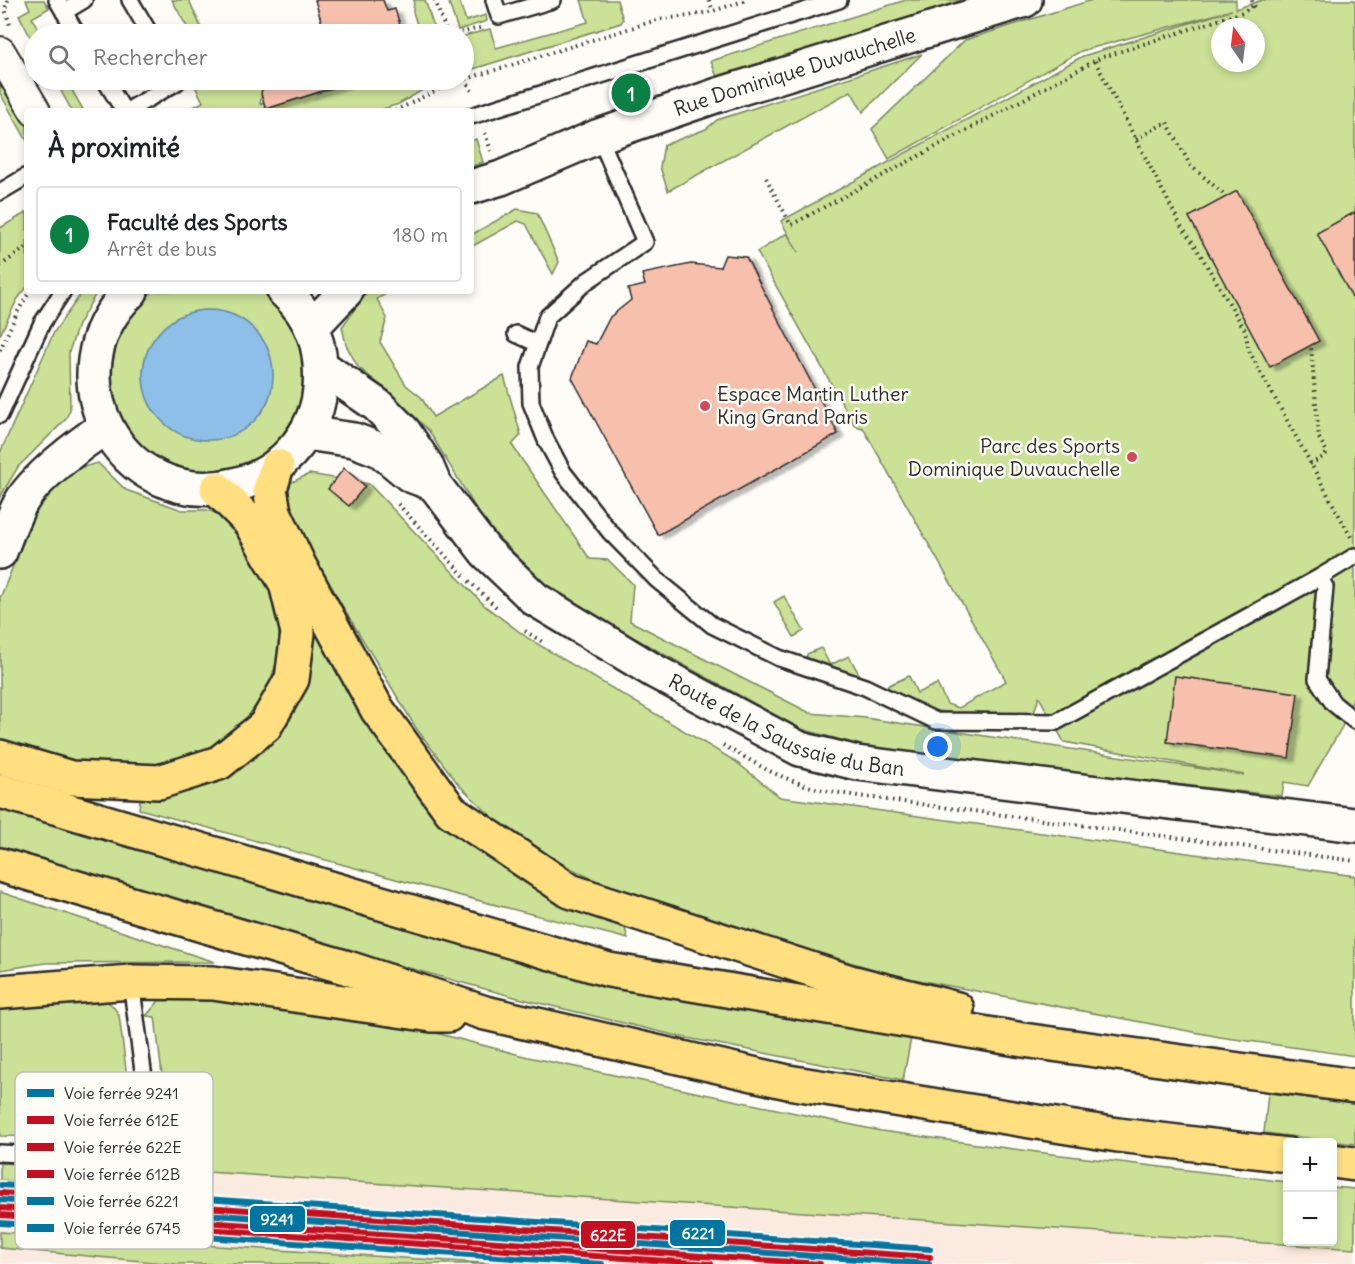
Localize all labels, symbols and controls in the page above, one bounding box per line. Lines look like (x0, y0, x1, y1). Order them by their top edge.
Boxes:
north arrow (1211, 18, 1265, 72)
street label: Rue Dominique Duvauchelle (670, 22, 919, 121)
search box (24, 24, 474, 90)
icon: search (45, 41, 78, 74)
text: Rechercher (93, 43, 208, 71)
pin: 1 (612, 70, 650, 116)
text: À proximité (48, 131, 180, 164)
text: Faculté des Sports (107, 208, 288, 236)
text: 1 (66, 222, 73, 247)
text: 180 m (393, 222, 448, 247)
text: Arrêt de bus (107, 236, 217, 261)
place label: Espace Martin Luther King Grand Paris (717, 381, 909, 429)
marker: Espace Martin Luther King Grand Paris (698, 399, 712, 413)
place label: Parc des Sports Dominique Duvauchelle (908, 433, 1120, 481)
marker: Parc des Sports Dominique Duvauchelle (1125, 450, 1139, 464)
street label: Route de la Saussaie du Ban (664, 668, 906, 781)
your location (923, 732, 952, 761)
legend (15, 1072, 213, 1249)
text: Voie ferrée 9241 (64, 1083, 179, 1103)
text: Voie ferrée 612E (64, 1110, 179, 1130)
text: Voie ferrée 622E (64, 1137, 182, 1157)
map controls (1283, 1138, 1337, 1246)
button: + (1283, 1138, 1337, 1192)
text: Voie ferrée 612B (64, 1164, 180, 1184)
text: Voie ferrée 6221 (64, 1191, 179, 1211)
button: − (1283, 1192, 1337, 1246)
line badge: 9241 (249, 1205, 306, 1233)
text: 9241 (260, 1209, 294, 1229)
text: Voie ferrée 6745 (64, 1218, 181, 1238)
line badge: 6221 (669, 1219, 726, 1247)
line badge: 622E (580, 1220, 636, 1249)
text: 6221 (681, 1223, 715, 1243)
text: 622E (590, 1225, 626, 1245)

